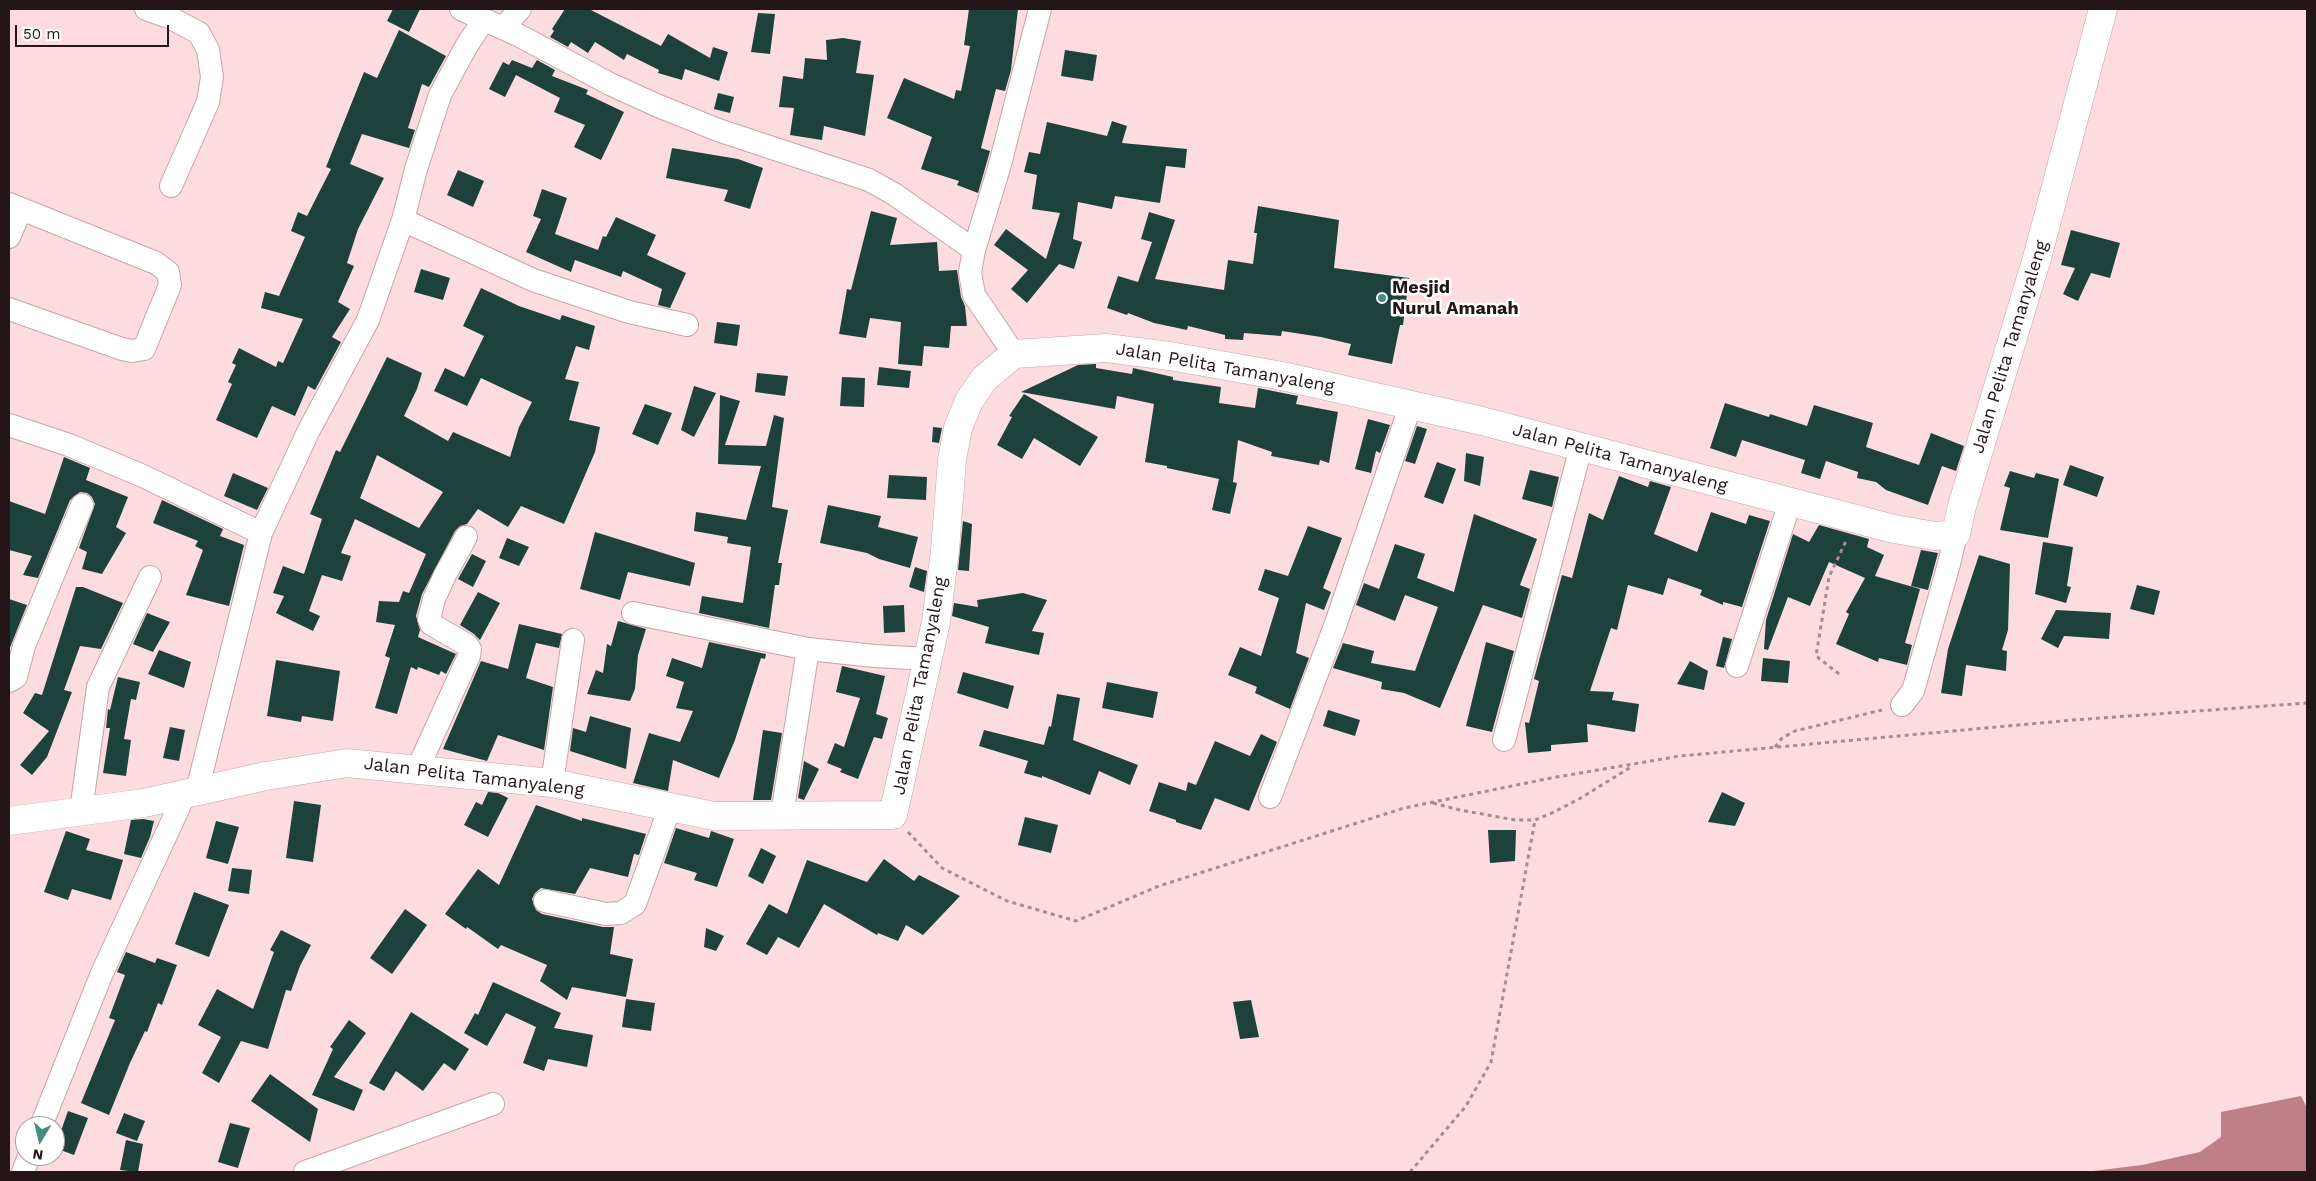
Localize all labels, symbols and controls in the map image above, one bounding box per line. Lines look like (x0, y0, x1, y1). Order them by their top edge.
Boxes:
scale bar (18, 15, 171, 47)
text: 50 m (23, 25, 60, 43)
street label: Jalan Pelita Tamanyaleng (1967, 238, 2053, 456)
place label: Mesjid Nurul Amanah (1392, 277, 1519, 320)
marker: Mesjid Nurul Amanah (1376, 292, 1388, 304)
street label: Jalan Pelita Tamanyaleng (1114, 338, 1336, 398)
street label: Jalan Pelita Tamanyaleng (1510, 419, 1730, 497)
street label: Jalan Pelita Tamanyaleng (888, 575, 952, 797)
street label: Jalan Pelita Tamanyaleng (363, 753, 585, 801)
north arrow (15, 1116, 65, 1166)
text: N (31, 1146, 44, 1164)

